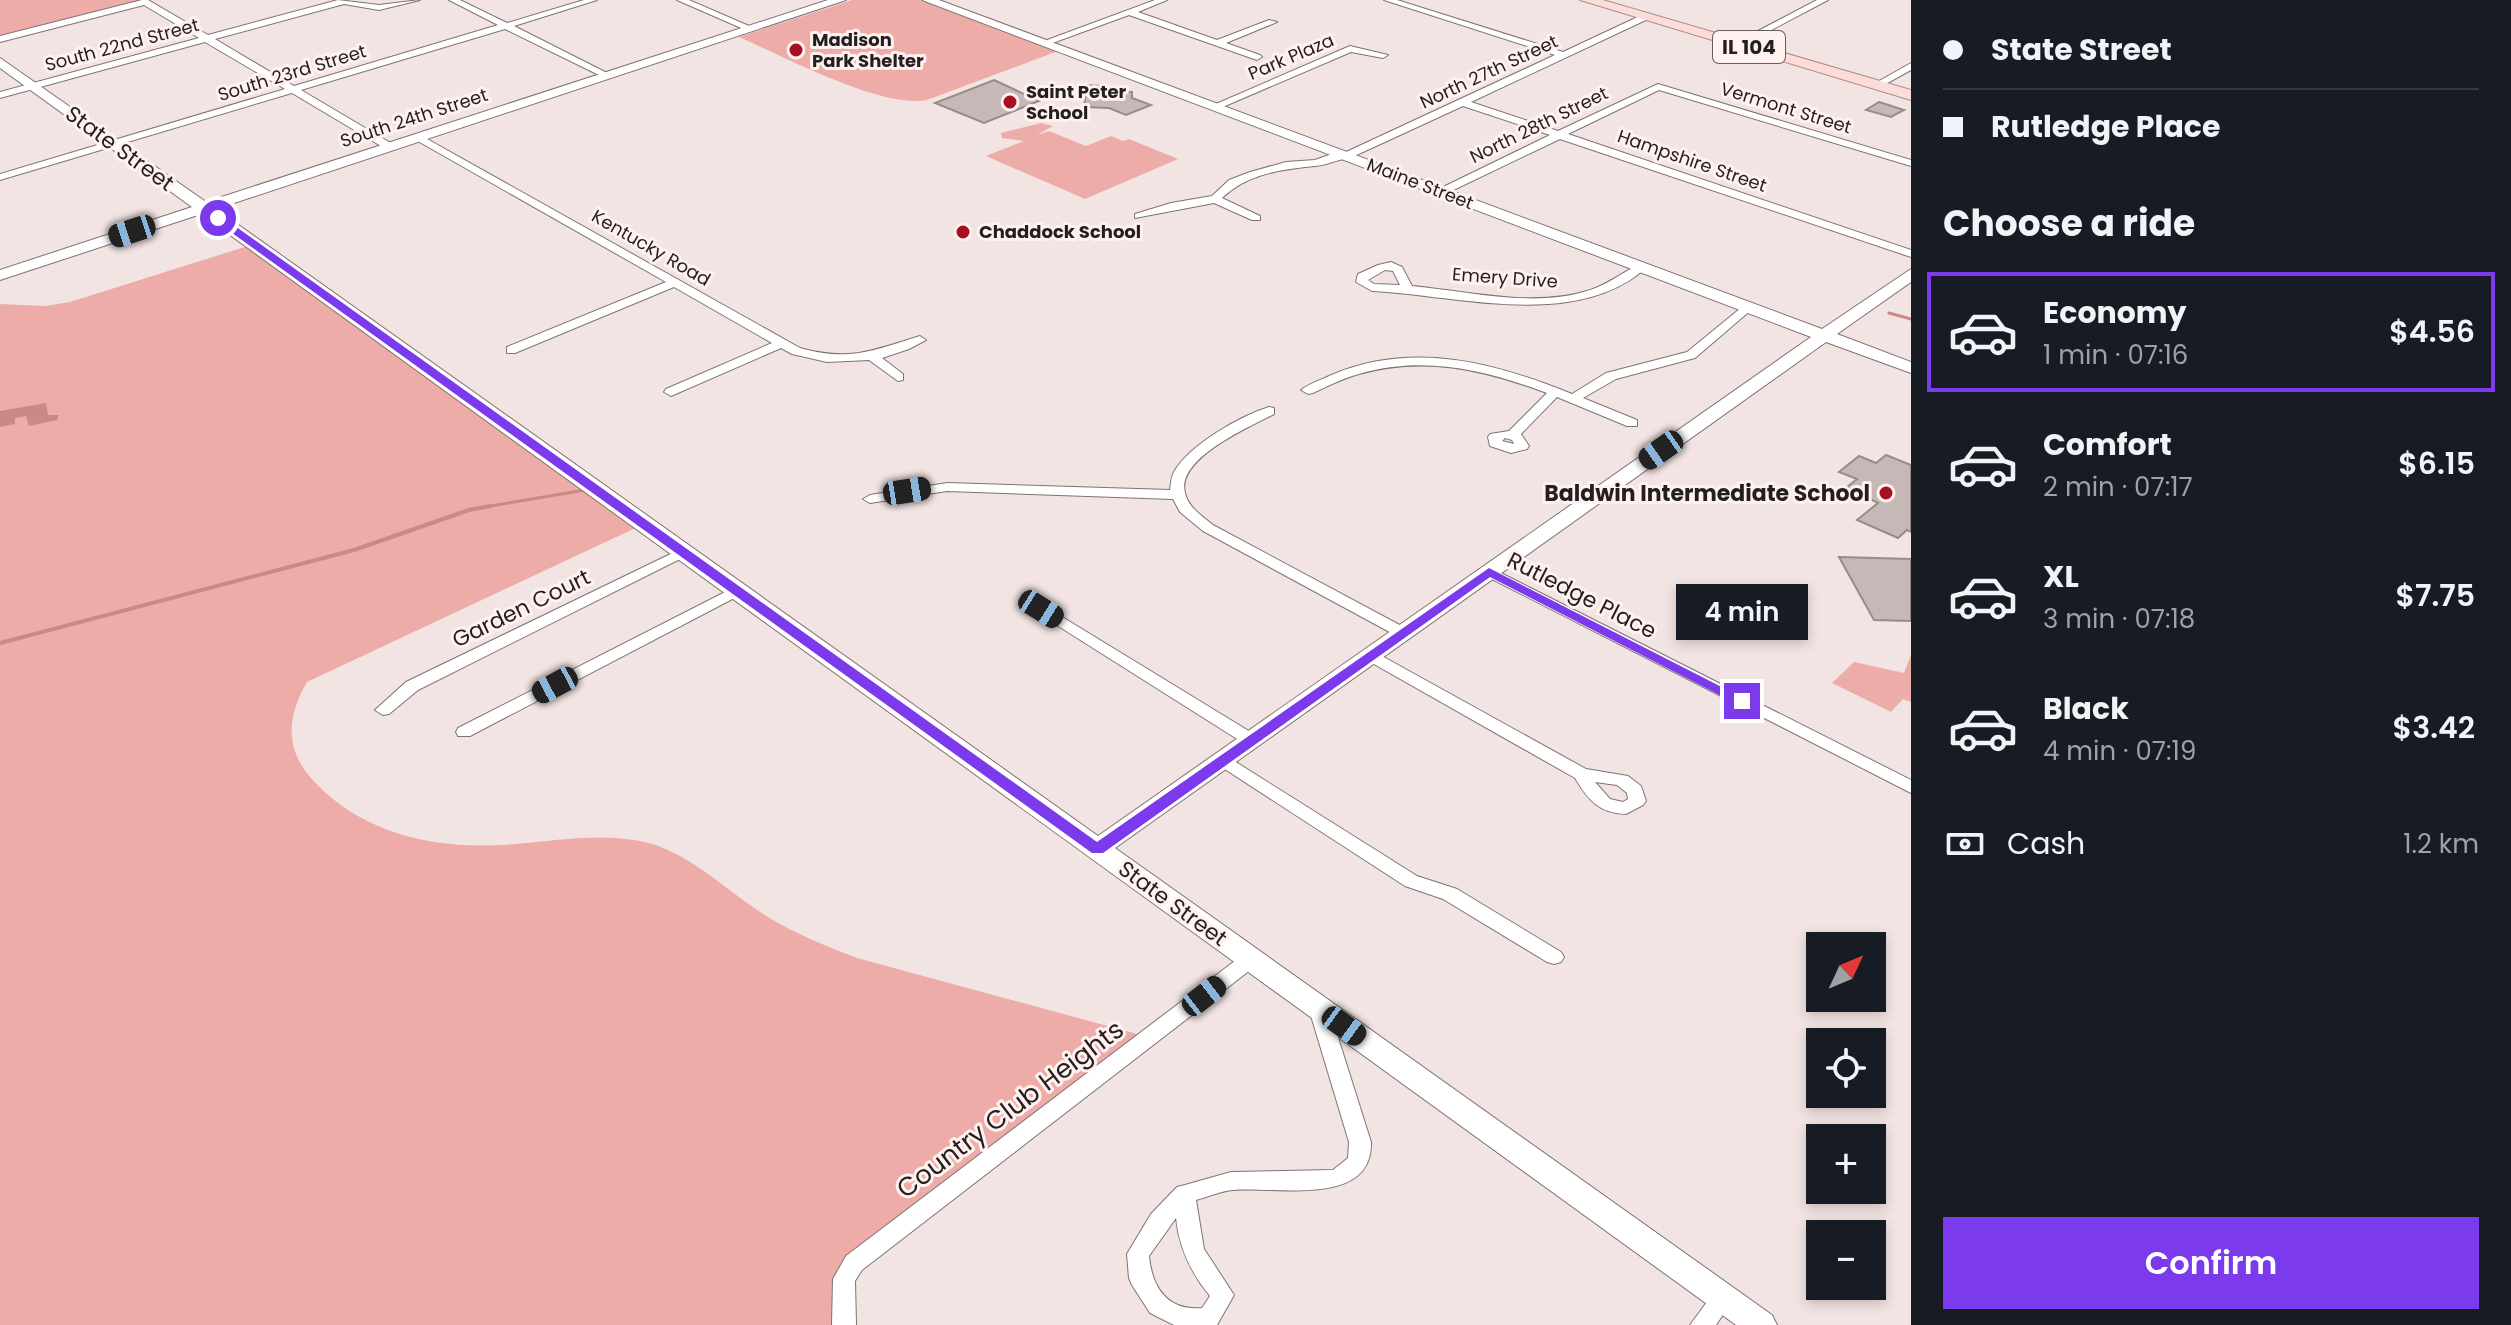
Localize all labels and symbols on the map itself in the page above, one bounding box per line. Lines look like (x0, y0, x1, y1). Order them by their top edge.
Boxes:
street label: South 22nd Street (42, 12, 202, 77)
place label: Madison Park Shelter (812, 27, 924, 73)
street label: Park Plaza (1244, 27, 1337, 86)
street label: North 27th Street (1416, 29, 1562, 114)
road number: IL 104 (1713, 31, 1785, 63)
street label: South 23rd Street (215, 38, 369, 107)
marker: Madison Park Shelter (787, 41, 805, 59)
street label: Vermont Street (1718, 76, 1855, 139)
place label: Saint Peter School (1026, 79, 1127, 125)
street label: North 28th Street (1465, 80, 1612, 169)
street label: South 24th Street (337, 82, 491, 153)
marker: Saint Peter School (1001, 93, 1019, 111)
street label: State Street (59, 98, 180, 198)
street label: Hampshire Street (1614, 123, 1770, 198)
street label: Maine Street (1363, 152, 1477, 215)
route start (200, 200, 236, 236)
street label: Kentucky Road (587, 203, 715, 292)
car (105, 212, 159, 250)
place label: Chaddock School (979, 219, 1141, 244)
marker: Chaddock School (954, 223, 972, 241)
street label: Emery Drive (1451, 261, 1559, 294)
car (1634, 426, 1688, 474)
car (881, 475, 933, 507)
place label: Baldwin Intermediate School (1544, 478, 1870, 509)
marker: Baldwin Intermediate School (1877, 484, 1895, 502)
street label: Rutledge Place (1502, 544, 1662, 646)
street label: Garden Court (447, 562, 595, 655)
callout: 4 min (1676, 585, 1808, 641)
car (1014, 586, 1068, 632)
car (528, 663, 582, 707)
route end (1724, 683, 1760, 719)
street label: State Street (1112, 853, 1233, 953)
north arrow (1806, 932, 1886, 1012)
car (1178, 972, 1230, 1020)
car (1318, 1002, 1370, 1050)
street label: Country Club Heights (889, 1012, 1131, 1206)

